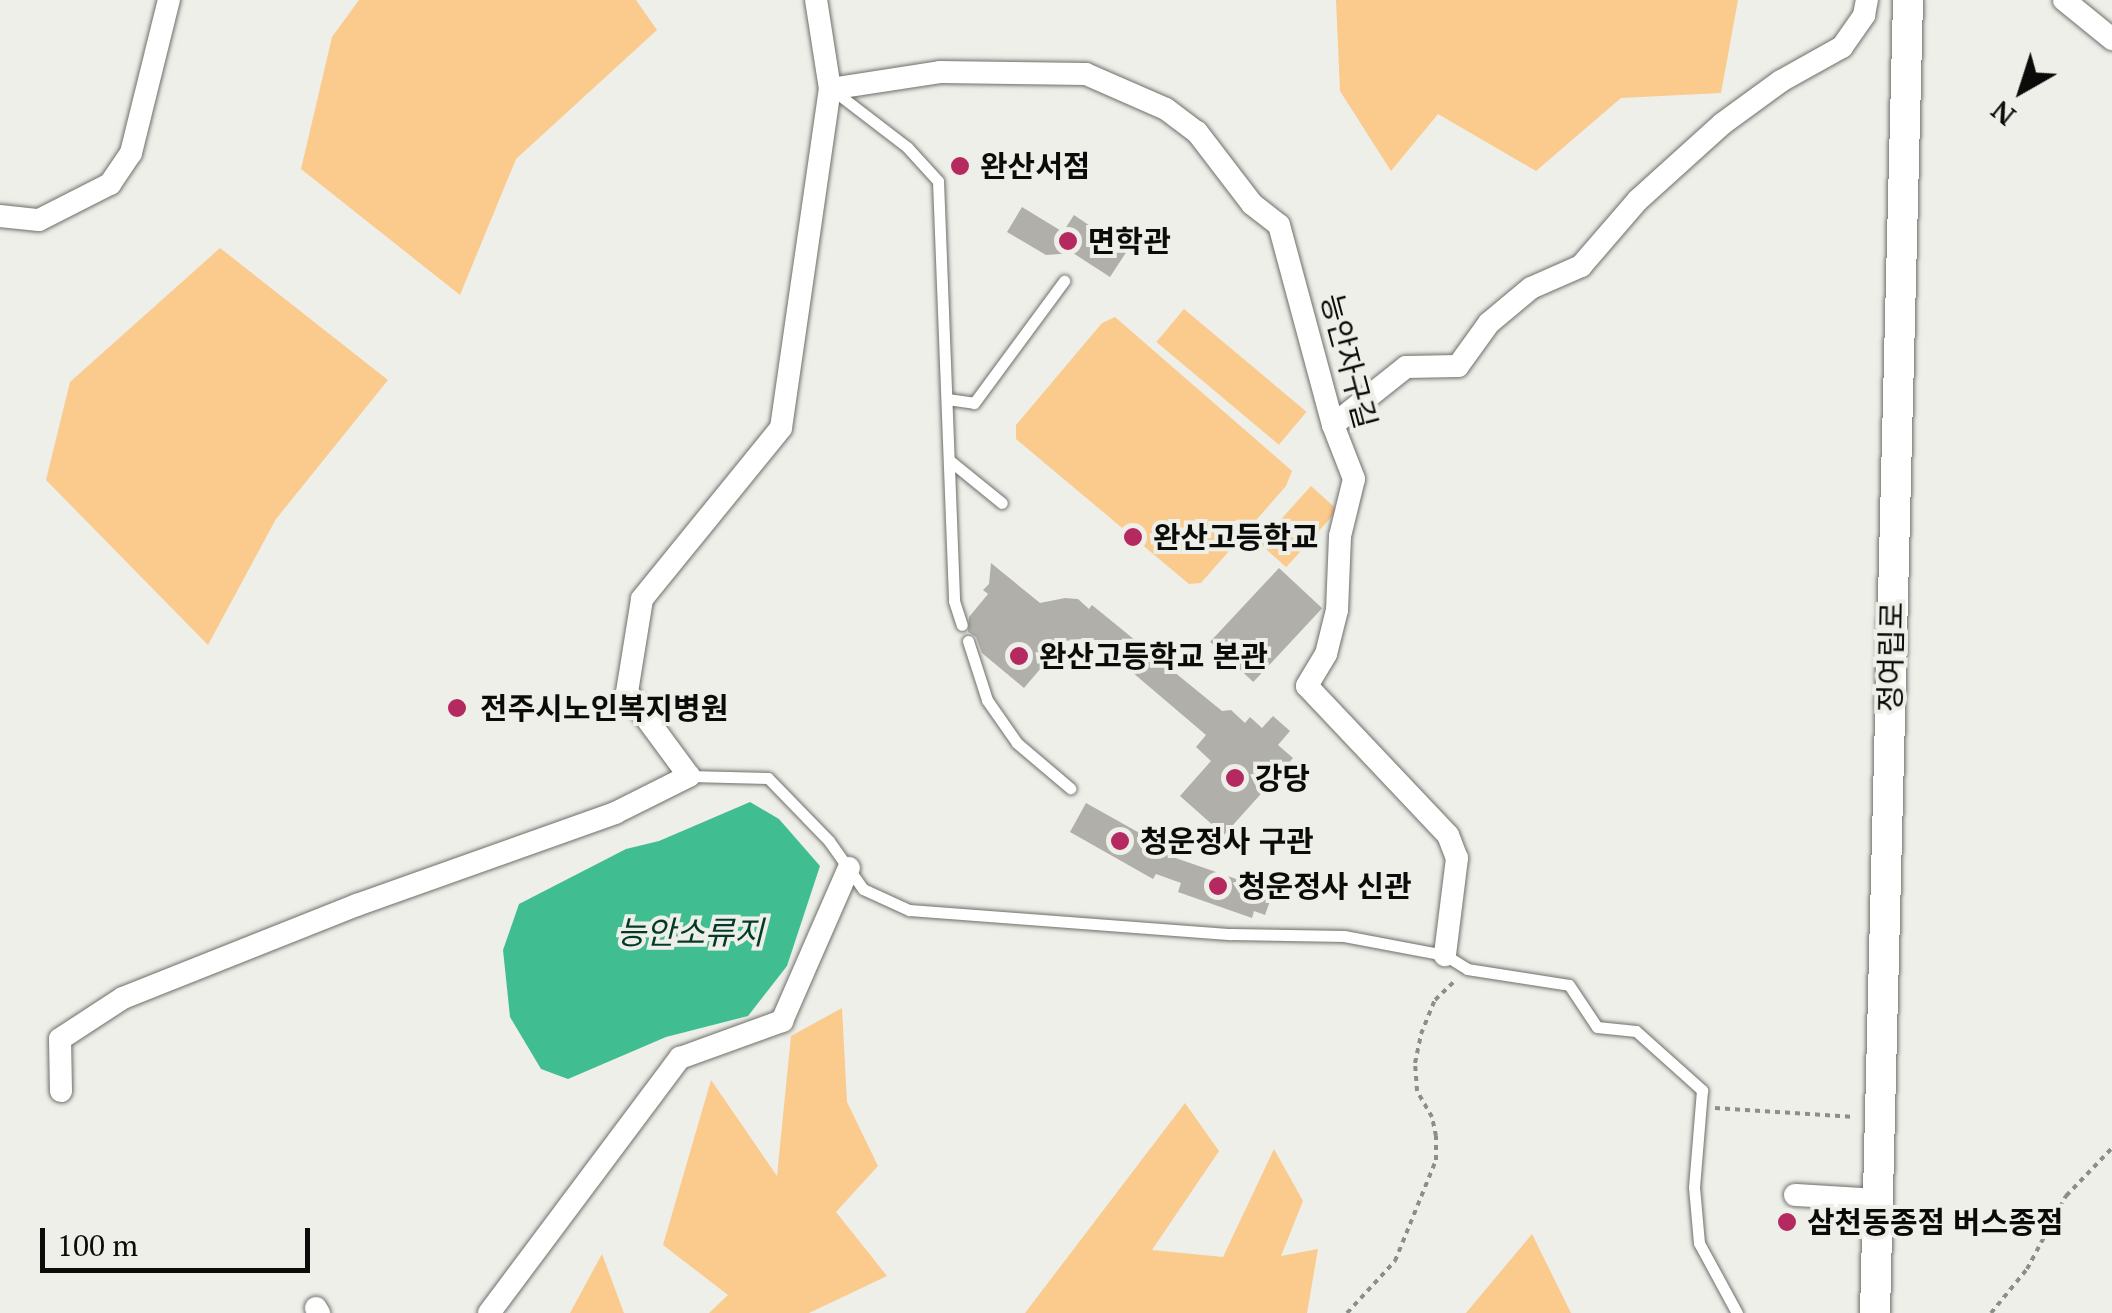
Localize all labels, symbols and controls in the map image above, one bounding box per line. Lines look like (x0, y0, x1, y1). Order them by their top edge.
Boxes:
north arrow (1972, 40, 2072, 140)
text: N (1983, 93, 2023, 135)
place label: 완산서점 (980, 148, 1090, 184)
marker: 완산서점 (949, 155, 971, 177)
place label: 면학관 (1088, 223, 1171, 259)
marker: 면학관 (1057, 230, 1079, 252)
street label: 능안자구길 (1314, 290, 1384, 432)
place label: 완산고등학교 (1153, 519, 1319, 555)
marker: 완산고등학교 (1122, 526, 1144, 548)
street label: 정여립로 (1872, 601, 1910, 713)
place label: 완산고등학교 본관 (1039, 638, 1268, 674)
marker: 완산고등학교 본관 (1008, 645, 1030, 667)
place label: 전주시노인복지병원 (480, 690, 728, 726)
marker: 전주시노인복지병원 (444, 695, 470, 721)
place label: 강당 (1255, 760, 1310, 796)
marker: 강당 (1224, 767, 1246, 789)
place label: 청운정사 구관 (1140, 823, 1314, 859)
marker: 청운정사 구관 (1109, 830, 1131, 852)
place label: 청운정사 신관 (1238, 868, 1412, 904)
marker: 청운정사 신관 (1207, 875, 1229, 897)
water label: 능안소류지 (616, 913, 764, 951)
place label: 삼천동종점 버스종점 (1807, 1204, 2063, 1240)
scale bar (45, 1208, 315, 1270)
marker: 삼천동종점 버스종점 (1776, 1211, 1798, 1233)
text: 100 m (57, 1225, 138, 1265)

